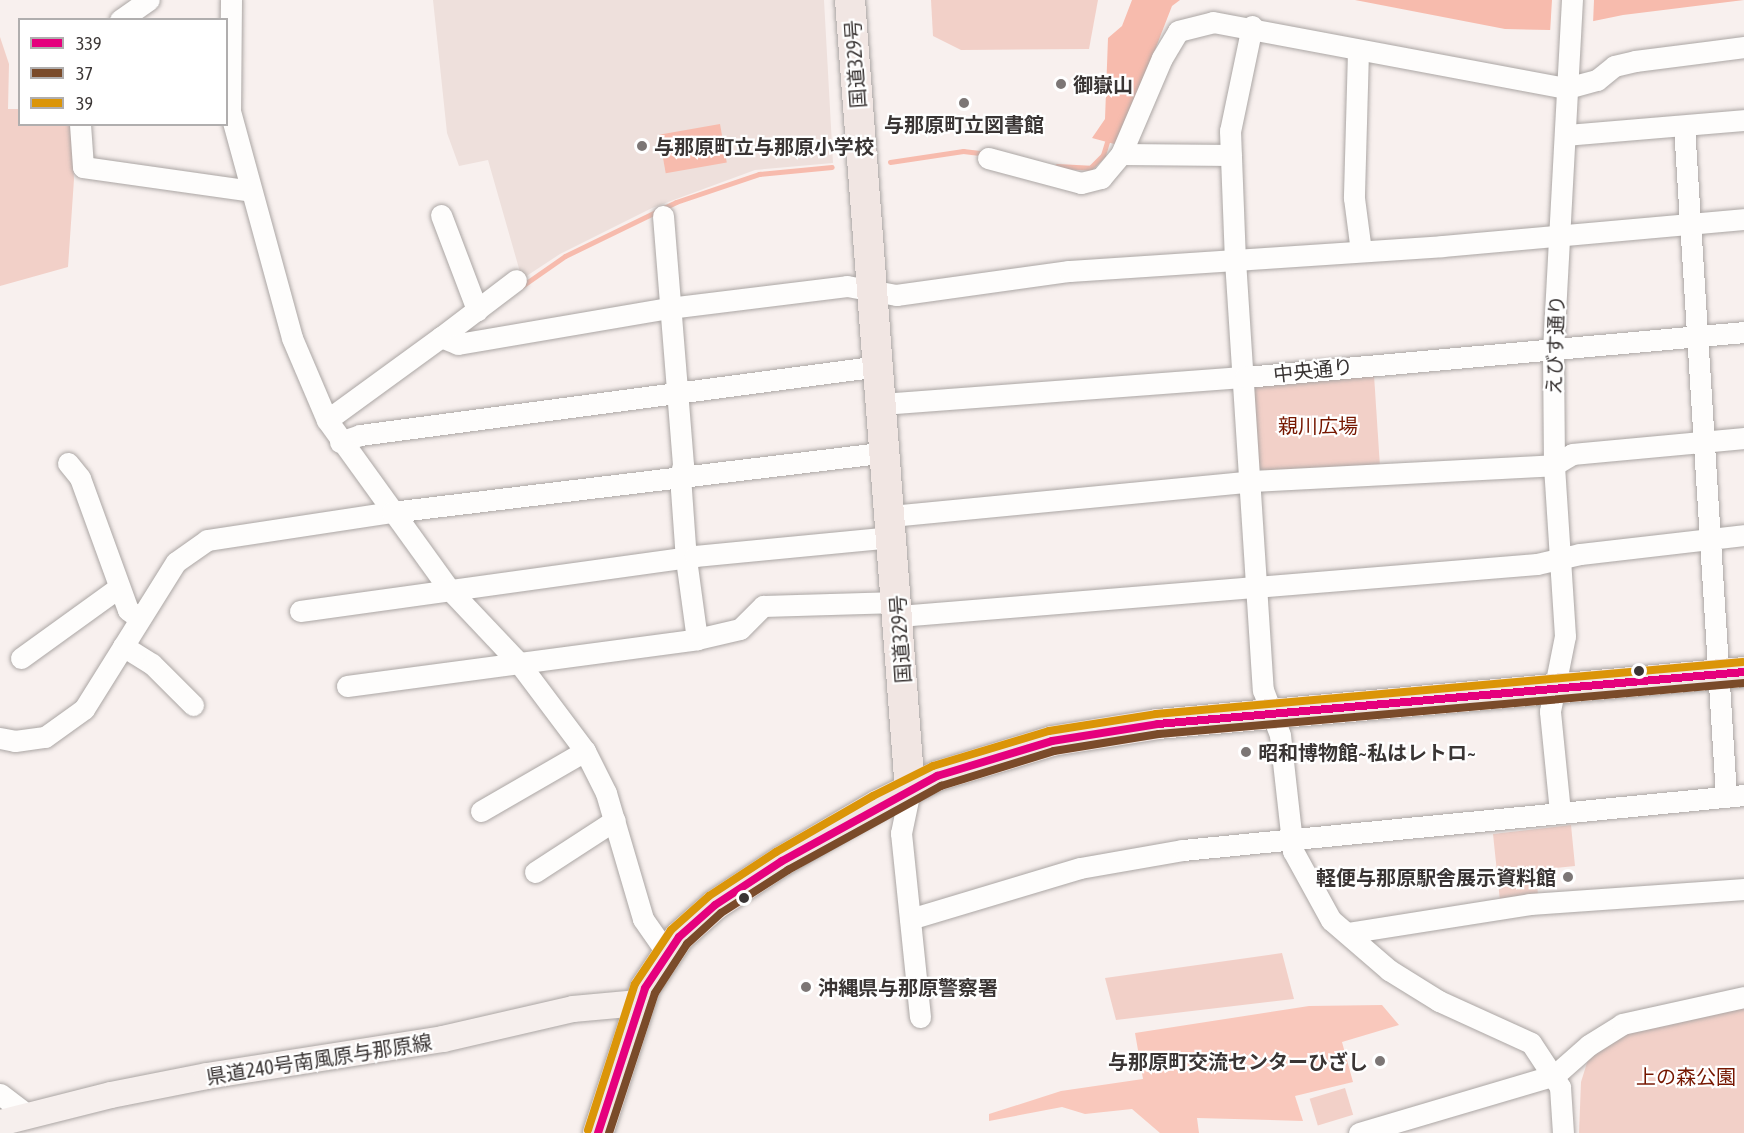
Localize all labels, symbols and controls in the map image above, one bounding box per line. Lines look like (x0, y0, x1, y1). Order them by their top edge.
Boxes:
legend (18, 18, 228, 126)
street label: 国道329号 (840, 19, 870, 109)
text: 339 (76, 33, 101, 54)
text: 37 (76, 63, 93, 84)
place label: 御嶽山 (1073, 72, 1133, 96)
marker: 御嶽山 (1054, 77, 1068, 91)
text: 39 (76, 93, 93, 114)
marker: 与那原町立図書館 (957, 96, 971, 110)
place label: 与那原町立図書館 (884, 112, 1044, 136)
place label: 与那原町立与那原小学校 (654, 134, 874, 158)
marker: 与那原町立与那原小学校 (635, 139, 649, 153)
street label: えびす通り (1541, 295, 1569, 395)
street label: 中央通り (1272, 354, 1354, 386)
park label: 親川広場 (1278, 413, 1358, 437)
street label: 国道329号 (885, 594, 915, 684)
unlabelled marker (1633, 665, 1645, 677)
place label: 昭和博物館~私はレトロ~ (1258, 740, 1476, 764)
marker: 昭和博物館~私はレトロ~ (1239, 745, 1253, 759)
place label: 軽便与那原駅舎展示資料館 (1316, 865, 1556, 889)
marker: 軽便与那原駅舎展示資料館 (1561, 870, 1575, 884)
unlabelled marker (738, 892, 750, 904)
place label: 沖縄県与那原警察署 (818, 975, 998, 999)
marker: 沖縄県与那原警察署 (799, 980, 813, 994)
street label: 県道240号南風原与那原線 (204, 1029, 434, 1089)
place label: 与那原町交流センターひざし (1108, 1049, 1368, 1073)
marker: 与那原町交流センターひざし (1373, 1054, 1387, 1068)
park label: 上の森公園 (1636, 1064, 1736, 1088)

